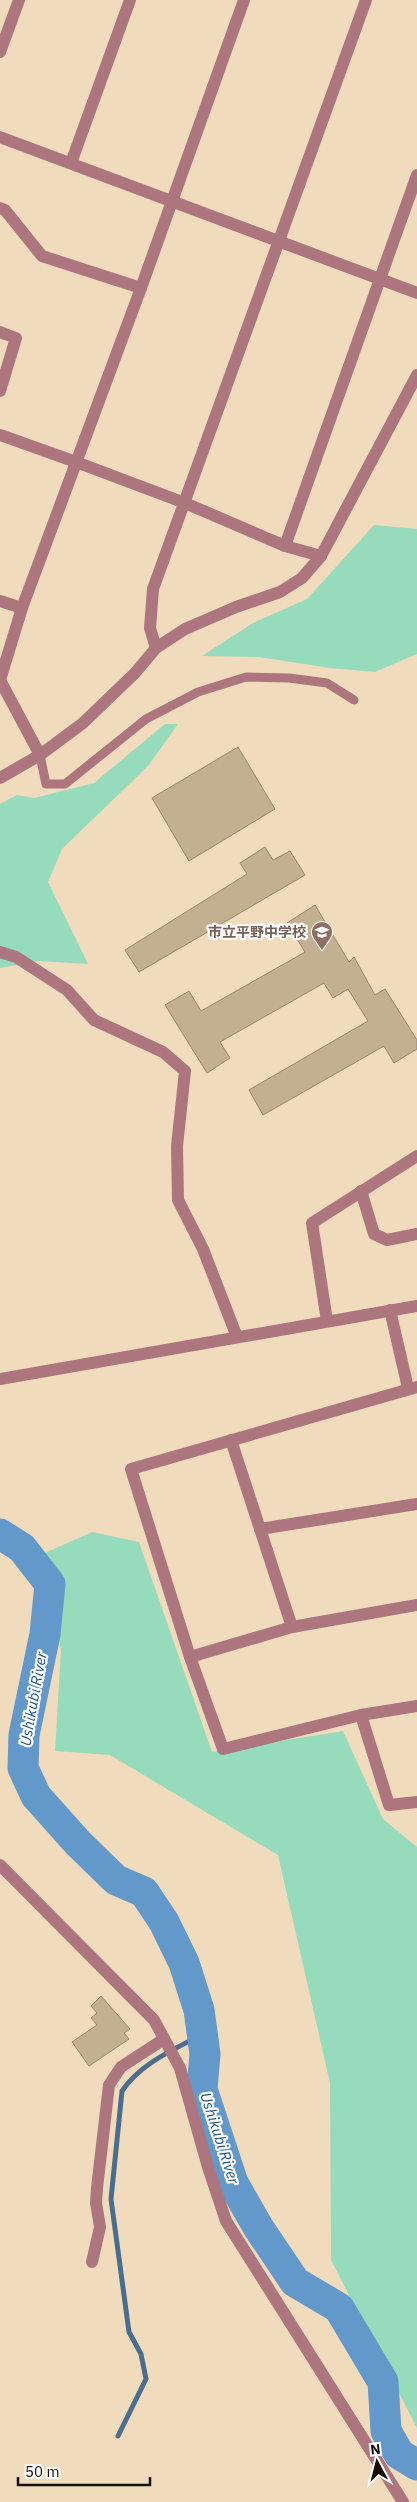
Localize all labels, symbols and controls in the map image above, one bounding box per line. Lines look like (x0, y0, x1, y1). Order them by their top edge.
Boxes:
school or university icon: 市立平野中学校 (310, 920, 334, 951)
place label: 市立平野中学校 (208, 923, 306, 941)
water label: Ushikubi River (15, 1650, 51, 1748)
water label: Ushikubi River (196, 2090, 244, 2187)
north arrow (352, 2437, 402, 2487)
text: N (369, 2440, 382, 2459)
scale bar (18, 2454, 150, 2486)
text: 50 m (25, 2462, 60, 2481)

